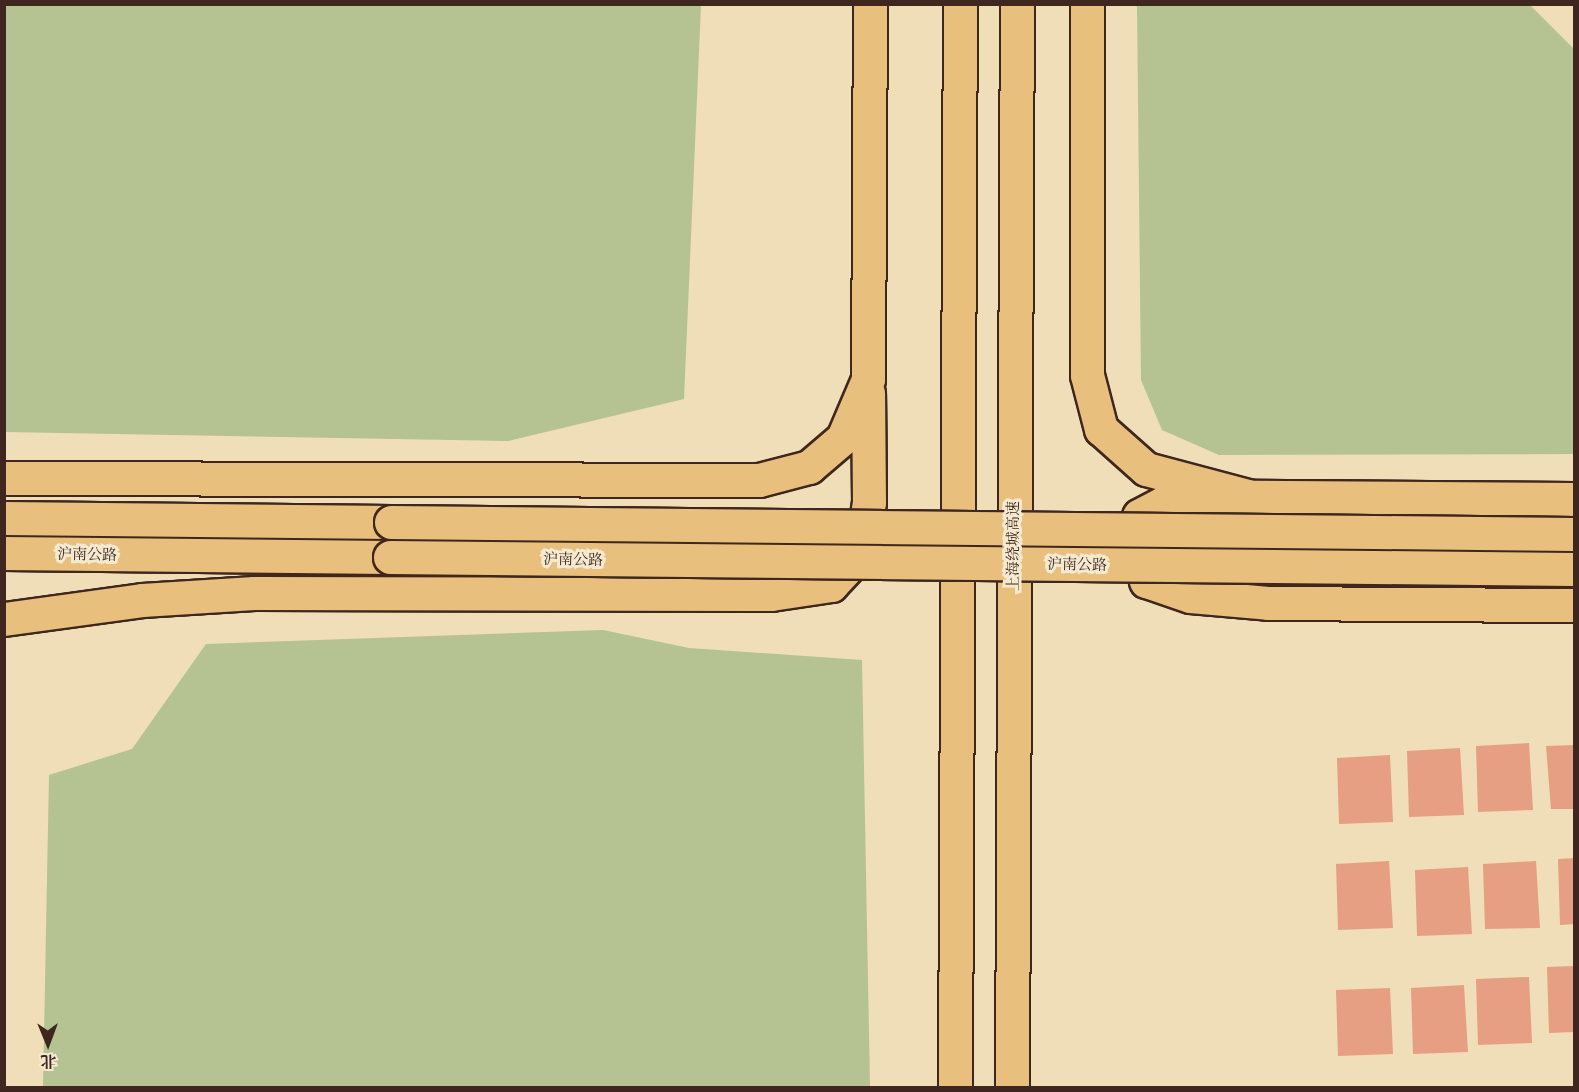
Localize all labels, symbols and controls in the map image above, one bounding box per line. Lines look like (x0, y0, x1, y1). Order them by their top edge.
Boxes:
street label: 上海绕城高速 (1004, 501, 1022, 591)
street label: 沪南公路 (57, 544, 117, 564)
street label: 沪南公路 (543, 549, 603, 569)
street label: 沪南公路 (1047, 554, 1107, 574)
north arrow (18, 1014, 78, 1074)
text: 北 (40, 1052, 57, 1072)

